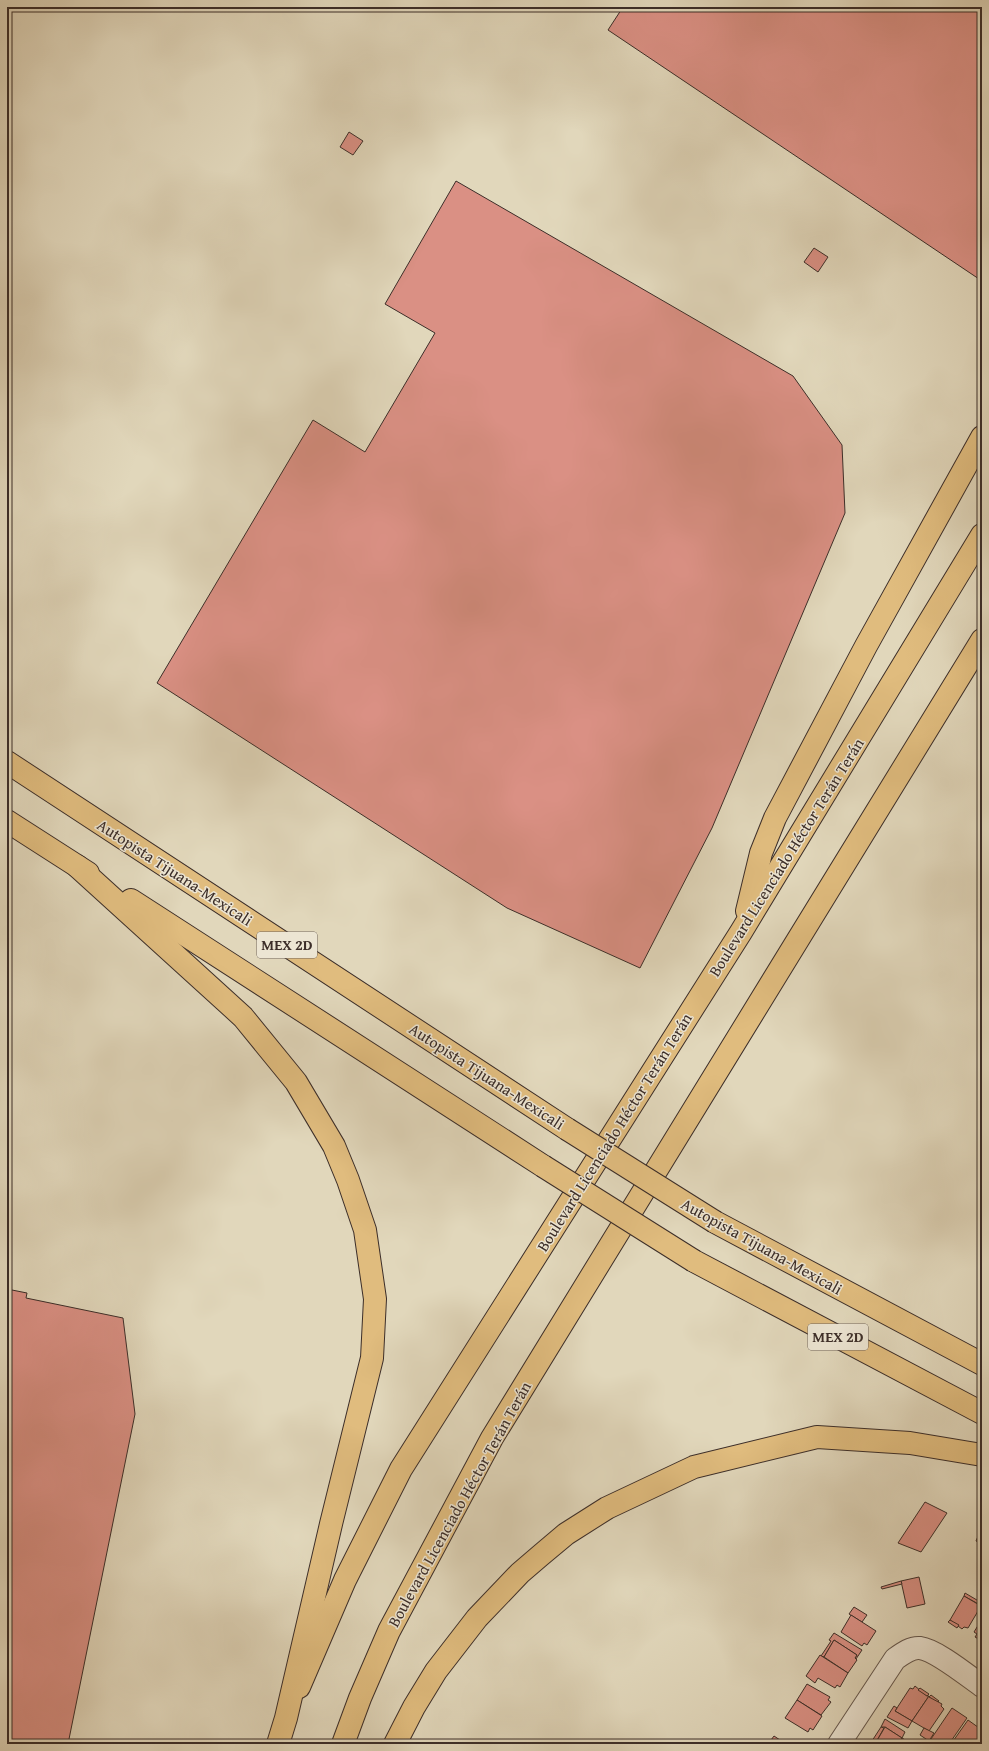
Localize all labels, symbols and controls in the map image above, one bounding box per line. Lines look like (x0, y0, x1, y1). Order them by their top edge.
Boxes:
street label: Boulevard Licenciado Héctor Terán Terán (702, 733, 870, 981)
street label: Autopista Tijuana-Mexicali (93, 813, 258, 932)
road number: MEX 2D (257, 932, 317, 958)
street label: Boulevard Licenciado Héctor Terán Terán (530, 1008, 698, 1256)
street label: Autopista Tijuana-Mexicali (405, 1017, 570, 1136)
street label: Autopista Tijuana-Mexicali (677, 1192, 847, 1301)
road number: MEX 2D (808, 1324, 868, 1350)
street label: Boulevard Licenciado Héctor Terán Terán (381, 1377, 537, 1631)

